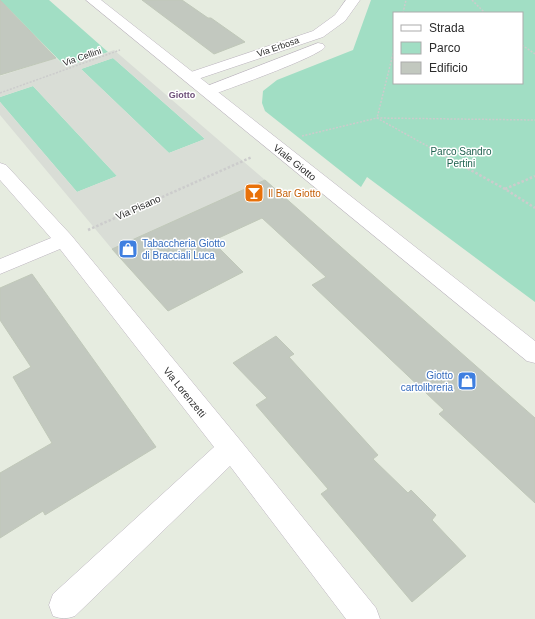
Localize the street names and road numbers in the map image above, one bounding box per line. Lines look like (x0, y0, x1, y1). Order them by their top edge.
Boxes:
street label: Via Erbosa (256, 35, 300, 59)
street label: Via Cellini (62, 46, 102, 68)
street label: Viale Giotto (271, 142, 319, 183)
street label: Via Pisano (114, 193, 163, 222)
street label: Via Lorenzetti (161, 365, 208, 419)

